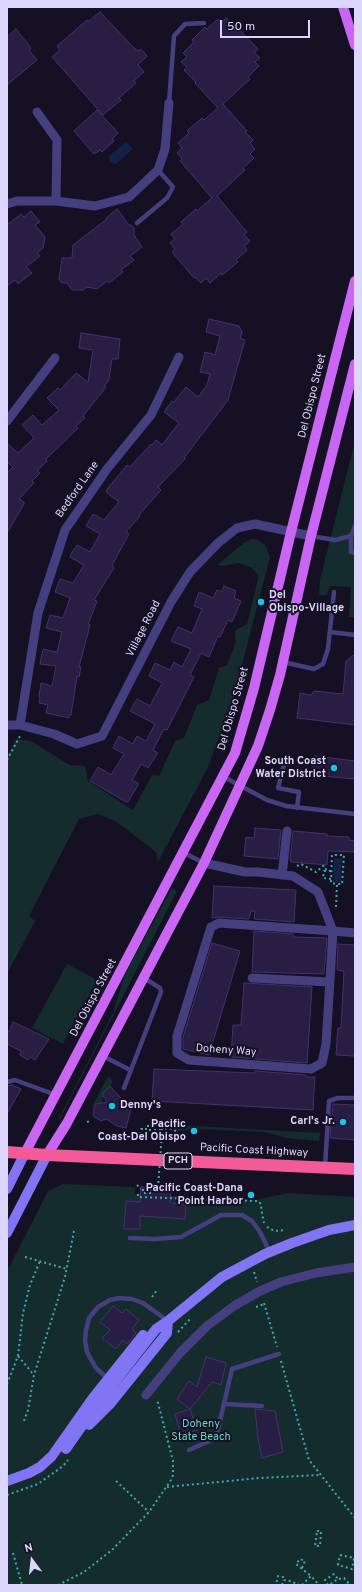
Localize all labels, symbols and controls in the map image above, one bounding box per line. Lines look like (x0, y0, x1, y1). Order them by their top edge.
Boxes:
scale bar (222, 12, 312, 38)
text: 50 m (227, 19, 255, 35)
street label: Del Obispo Street (296, 353, 330, 439)
street label: Bedford Lane (54, 459, 102, 521)
place label: Del Obispo-Village (269, 589, 344, 615)
marker: Del Obispo-Village (256, 597, 266, 607)
street label: Village Road (124, 598, 164, 660)
street label: Del Obispo Street (216, 666, 252, 752)
place label: South Coast Water District (256, 755, 326, 781)
marker: South Coast Water District (329, 763, 339, 773)
street label: Del Obispo Street (68, 957, 120, 1039)
street label: Doheny Way (195, 1042, 257, 1060)
place label: Denny's (120, 1099, 161, 1113)
marker: Denny's (107, 1101, 117, 1111)
place label: Carl's Jr. (290, 1115, 335, 1129)
marker: Carl's Jr. (338, 1117, 348, 1127)
place label: Pacific Coast-Del Obispo (98, 1118, 186, 1144)
marker: Pacific Coast-Del Obispo (189, 1126, 199, 1136)
street label: Pacific Coast Highway (199, 1142, 309, 1160)
road number: PCH (164, 1153, 192, 1169)
place label: Pacific Coast-Dana Point Harbor (146, 1182, 243, 1208)
marker: Pacific Coast-Dana Point Harbor (246, 1190, 256, 1200)
park label: Doheny State Beach (171, 1418, 231, 1444)
north arrow (12, 1540, 52, 1580)
text: N (23, 1541, 35, 1556)

